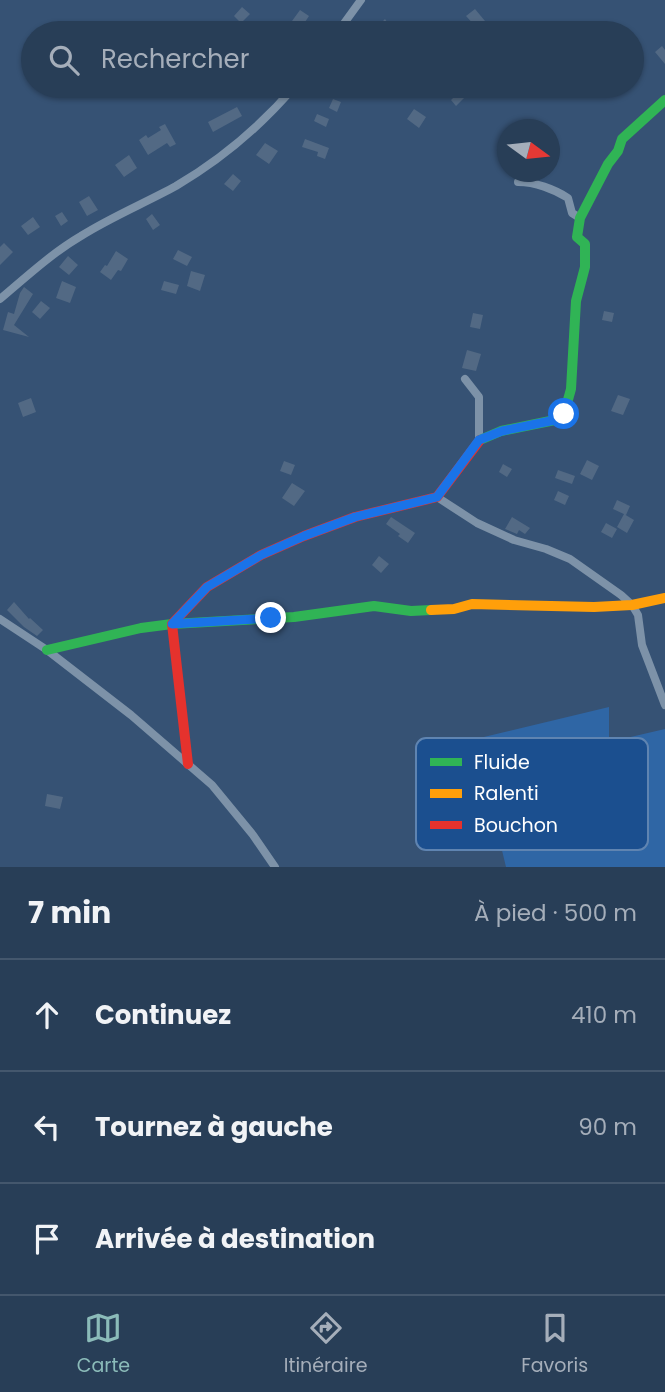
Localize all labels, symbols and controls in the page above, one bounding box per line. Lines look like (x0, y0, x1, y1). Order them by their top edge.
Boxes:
search box (21, 21, 644, 98)
icon: search (45, 41, 83, 79)
text: Rechercher (101, 41, 249, 77)
north arrow (497, 119, 560, 182)
route start (548, 398, 579, 429)
route end (255, 602, 286, 633)
legend (416, 738, 648, 850)
text: Fluide (474, 749, 530, 776)
text: Ralenti (474, 780, 539, 807)
text: Bouchon (474, 812, 558, 839)
text: 7 min (28, 891, 111, 934)
text: À pied · 500 m (474, 897, 637, 929)
icon: ahead (28, 996, 66, 1034)
text: Continuez (95, 997, 231, 1033)
text: 410 m (571, 999, 637, 1031)
icon: left (28, 1108, 66, 1146)
text: Tournez à gauche (95, 1109, 333, 1145)
text: 90 m (578, 1111, 637, 1143)
icon: arrive (28, 1220, 66, 1258)
text: Arrivée à destination (95, 1221, 375, 1257)
tab: Carte (77, 1309, 130, 1380)
tab: Itinéraire (284, 1309, 368, 1380)
tab: Favoris (521, 1309, 588, 1380)

